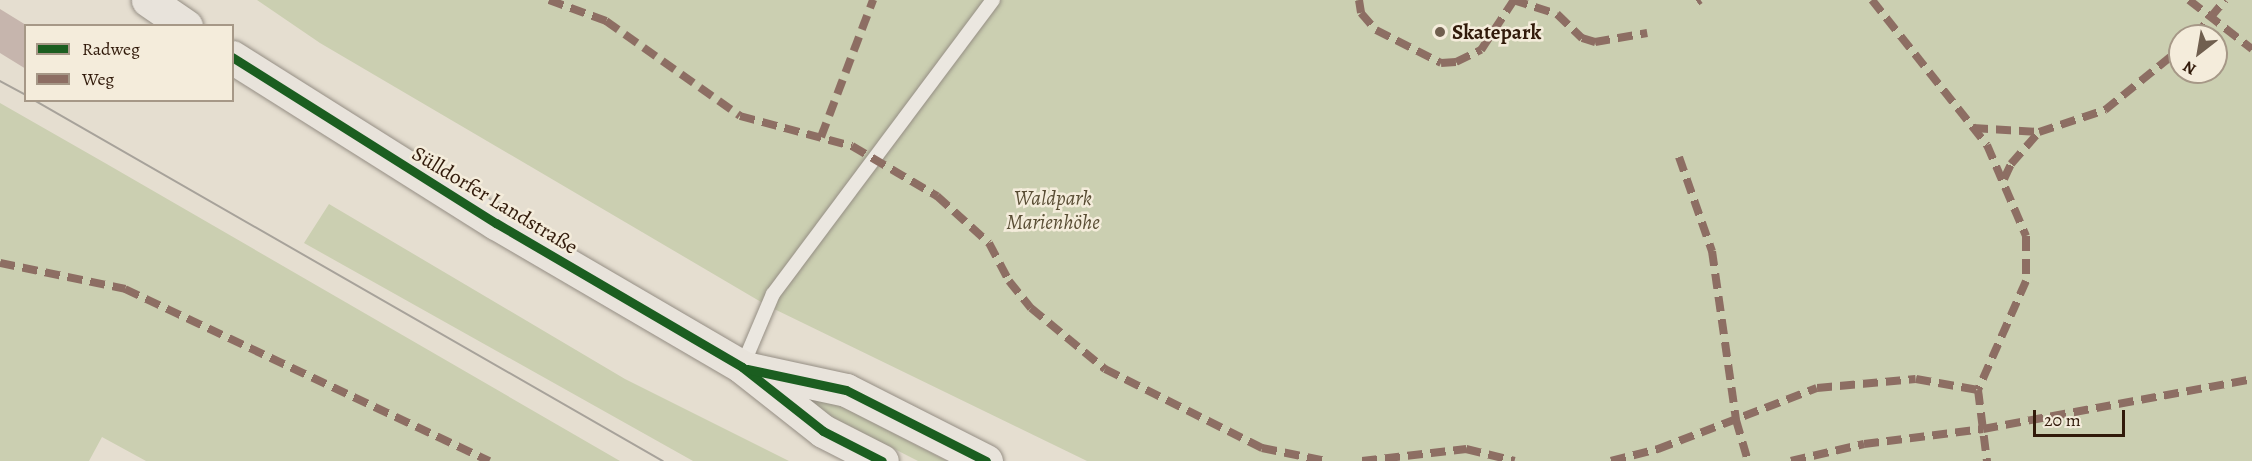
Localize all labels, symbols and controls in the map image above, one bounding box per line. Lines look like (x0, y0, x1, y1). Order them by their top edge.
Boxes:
place label: Skatepark (1452, 19, 1541, 45)
legend (24, 24, 234, 102)
north arrow (2168, 24, 2228, 84)
marker: Skatepark (1433, 25, 1447, 39)
text: Radweg (82, 37, 140, 61)
text: N (2179, 55, 2200, 80)
text: Weg (82, 67, 114, 91)
street label: Sülldorfer Landstraße (408, 141, 582, 259)
park label: Waldpark Marienhöhe (1006, 185, 1100, 235)
scale bar (2036, 398, 2128, 436)
text: 20 m (2044, 408, 2081, 432)

